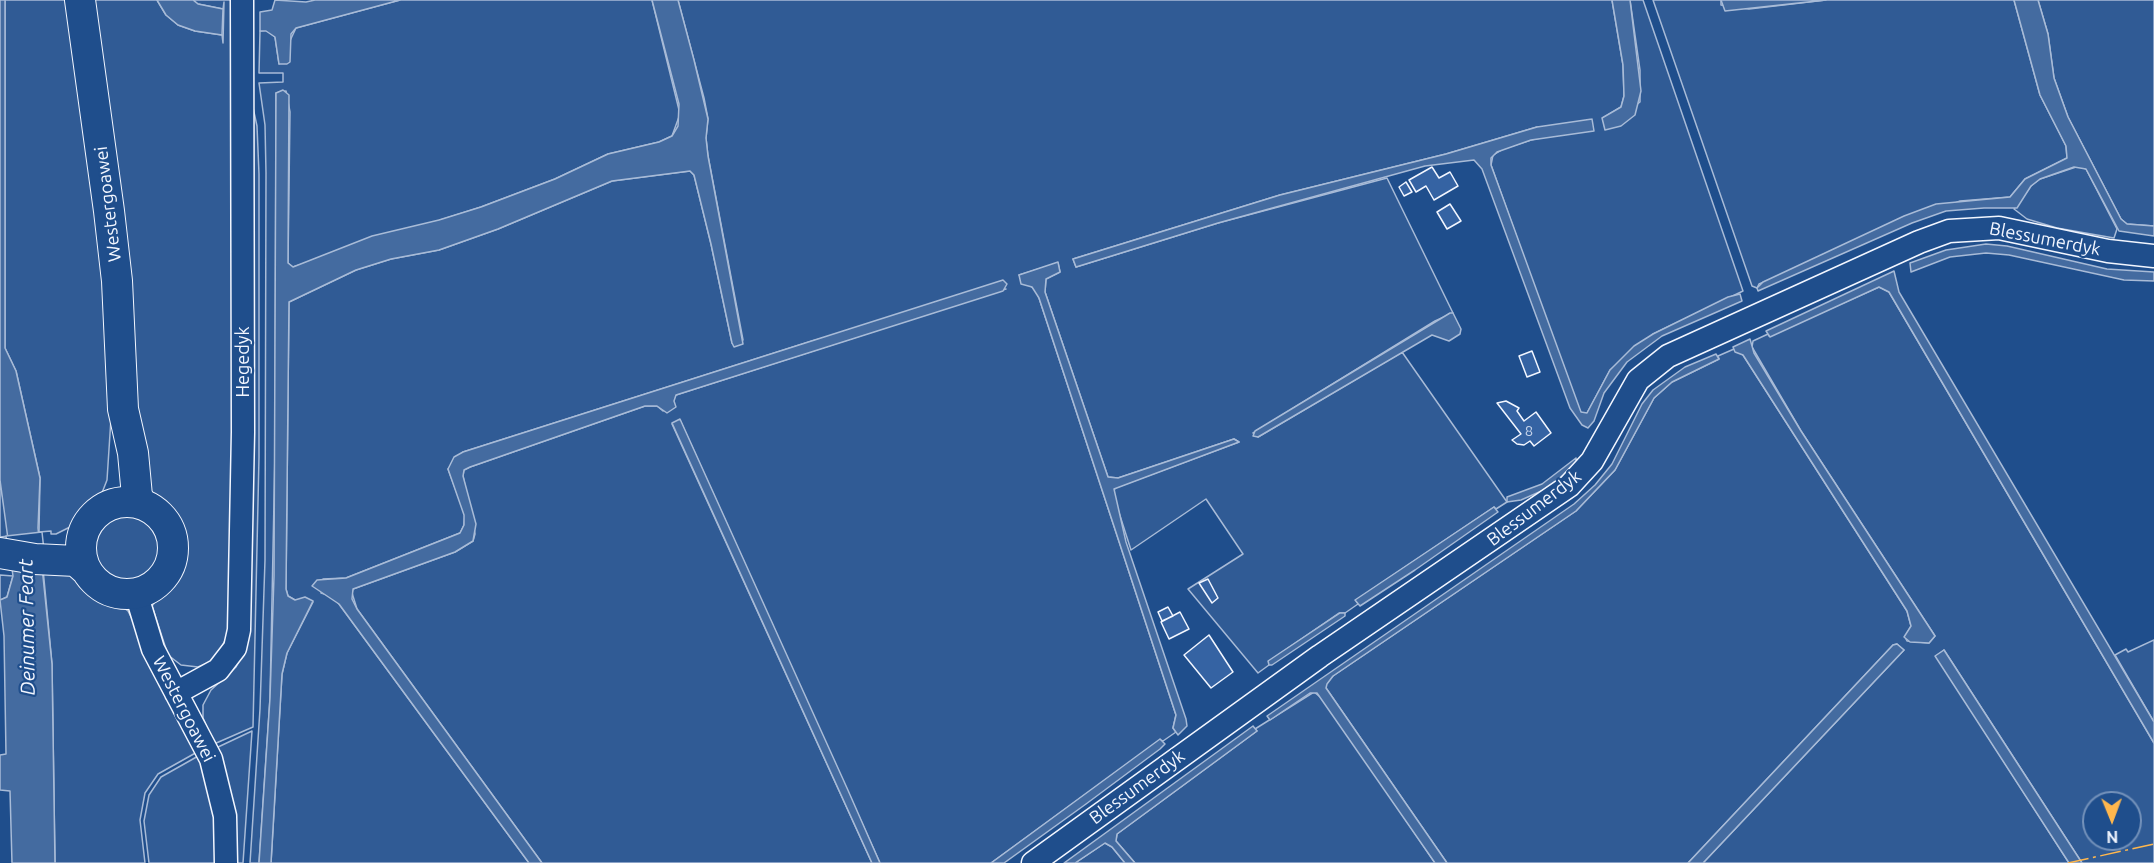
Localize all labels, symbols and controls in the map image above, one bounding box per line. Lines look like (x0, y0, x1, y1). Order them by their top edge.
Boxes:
street label: Westergoawei (90, 145, 126, 263)
street label: Blessumerdyk (1988, 218, 2102, 260)
street label: Hegedyk (232, 326, 254, 398)
house number: 8 (1525, 422, 1533, 440)
street label: Blessumerdyk (1483, 466, 1585, 550)
water label: Deinumer Feart (14, 559, 40, 695)
street label: Westergoawei (148, 652, 220, 766)
street label: Blessumerdyk (1085, 745, 1189, 829)
north arrow (2082, 791, 2142, 851)
text: N (2106, 828, 2118, 846)

